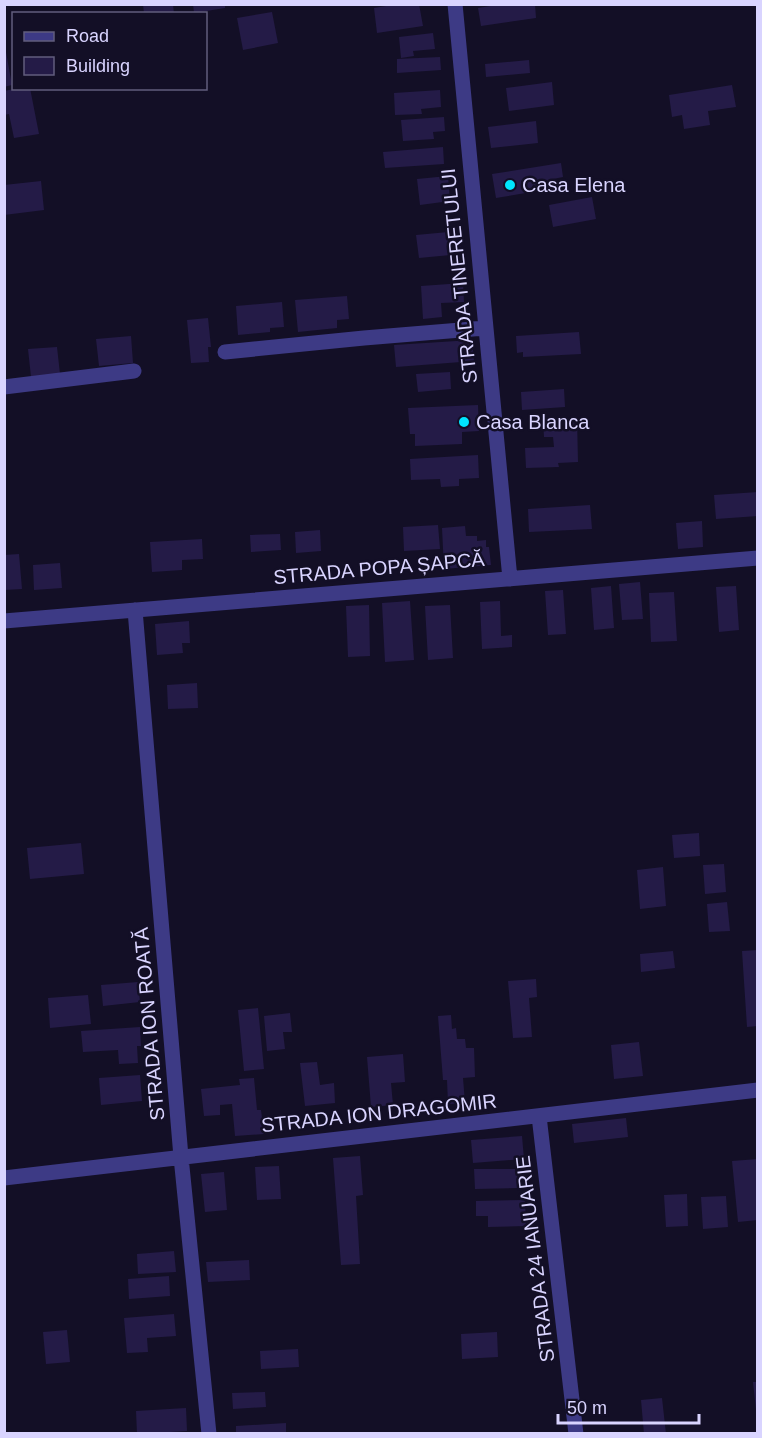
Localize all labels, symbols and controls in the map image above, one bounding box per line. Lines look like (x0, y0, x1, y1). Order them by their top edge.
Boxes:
legend (12, 12, 207, 90)
text: Road (66, 26, 109, 46)
text: Building (66, 56, 130, 76)
street label: STRADA TINERETULUI (437, 167, 481, 385)
place label: Casa Elena (522, 174, 626, 196)
marker: Casa Elena (503, 178, 517, 192)
place label: Casa Blanca (476, 411, 590, 433)
marker: Casa Blanca (457, 415, 471, 429)
street label: STRADA POPA ȘAPCĂ (272, 548, 486, 588)
street label: STRADA ION ROATĂ (130, 926, 168, 1122)
street label: STRADA ION DRAGOMIR (260, 1090, 498, 1136)
street label: STRADA 24 IANUARIE (511, 1155, 559, 1363)
scale bar (558, 1387, 699, 1425)
text: 50 m (567, 1398, 607, 1418)

